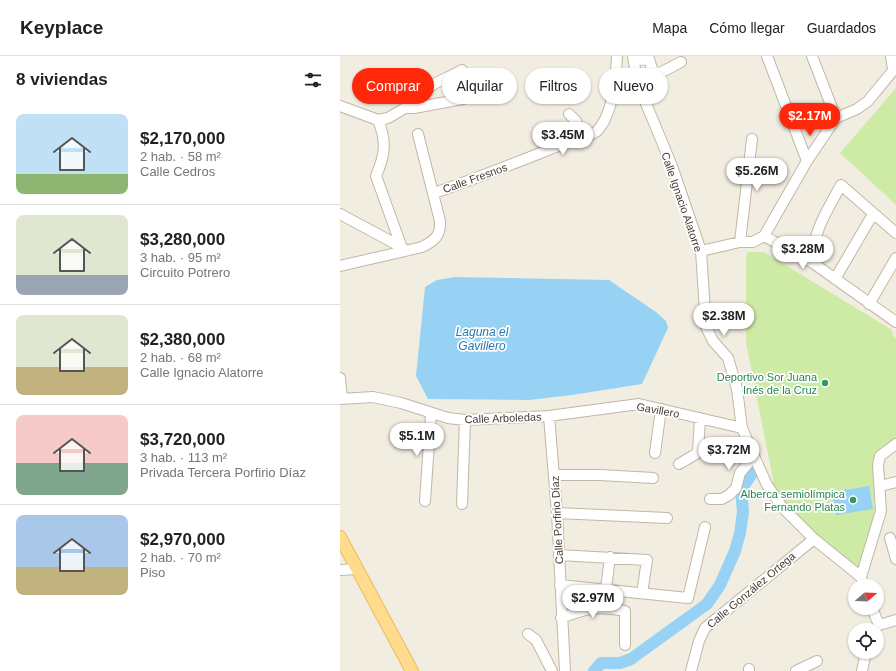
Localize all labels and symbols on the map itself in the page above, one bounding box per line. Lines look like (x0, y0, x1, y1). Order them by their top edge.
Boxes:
pin: $2.17M (777, 103, 843, 137)
pin: $3.45M (530, 122, 596, 156)
street label: Calle Ignacio Alatorre (659, 151, 705, 253)
pin: $5.26M (724, 158, 790, 192)
street label: Calle Fresnos (441, 161, 509, 195)
pin: $3.28M (770, 236, 836, 270)
pin: $2.38M (691, 303, 757, 337)
water label: Laguna el Gavillero (456, 325, 509, 353)
place label: Deportivo Sor Juana Inés de la Cruz (717, 371, 818, 396)
marker: Deportivo Sor Juana Inés de la Cruz (820, 378, 830, 388)
street label: Gavillero (636, 400, 680, 420)
street label: Calle Arboledas (464, 411, 542, 425)
pin: $5.1M (389, 423, 445, 457)
pin: $3.72M (696, 437, 762, 471)
street label: Calle Porfirio Díaz (549, 475, 565, 565)
place label: Alberca semiolímpica Fernando Platas (740, 488, 846, 513)
marker: Alberca semiolímpica Fernando Platas (848, 495, 858, 505)
street label: Calle González Ortega (705, 549, 798, 630)
north arrow (848, 579, 884, 615)
pin: $2.97M (560, 585, 626, 619)

